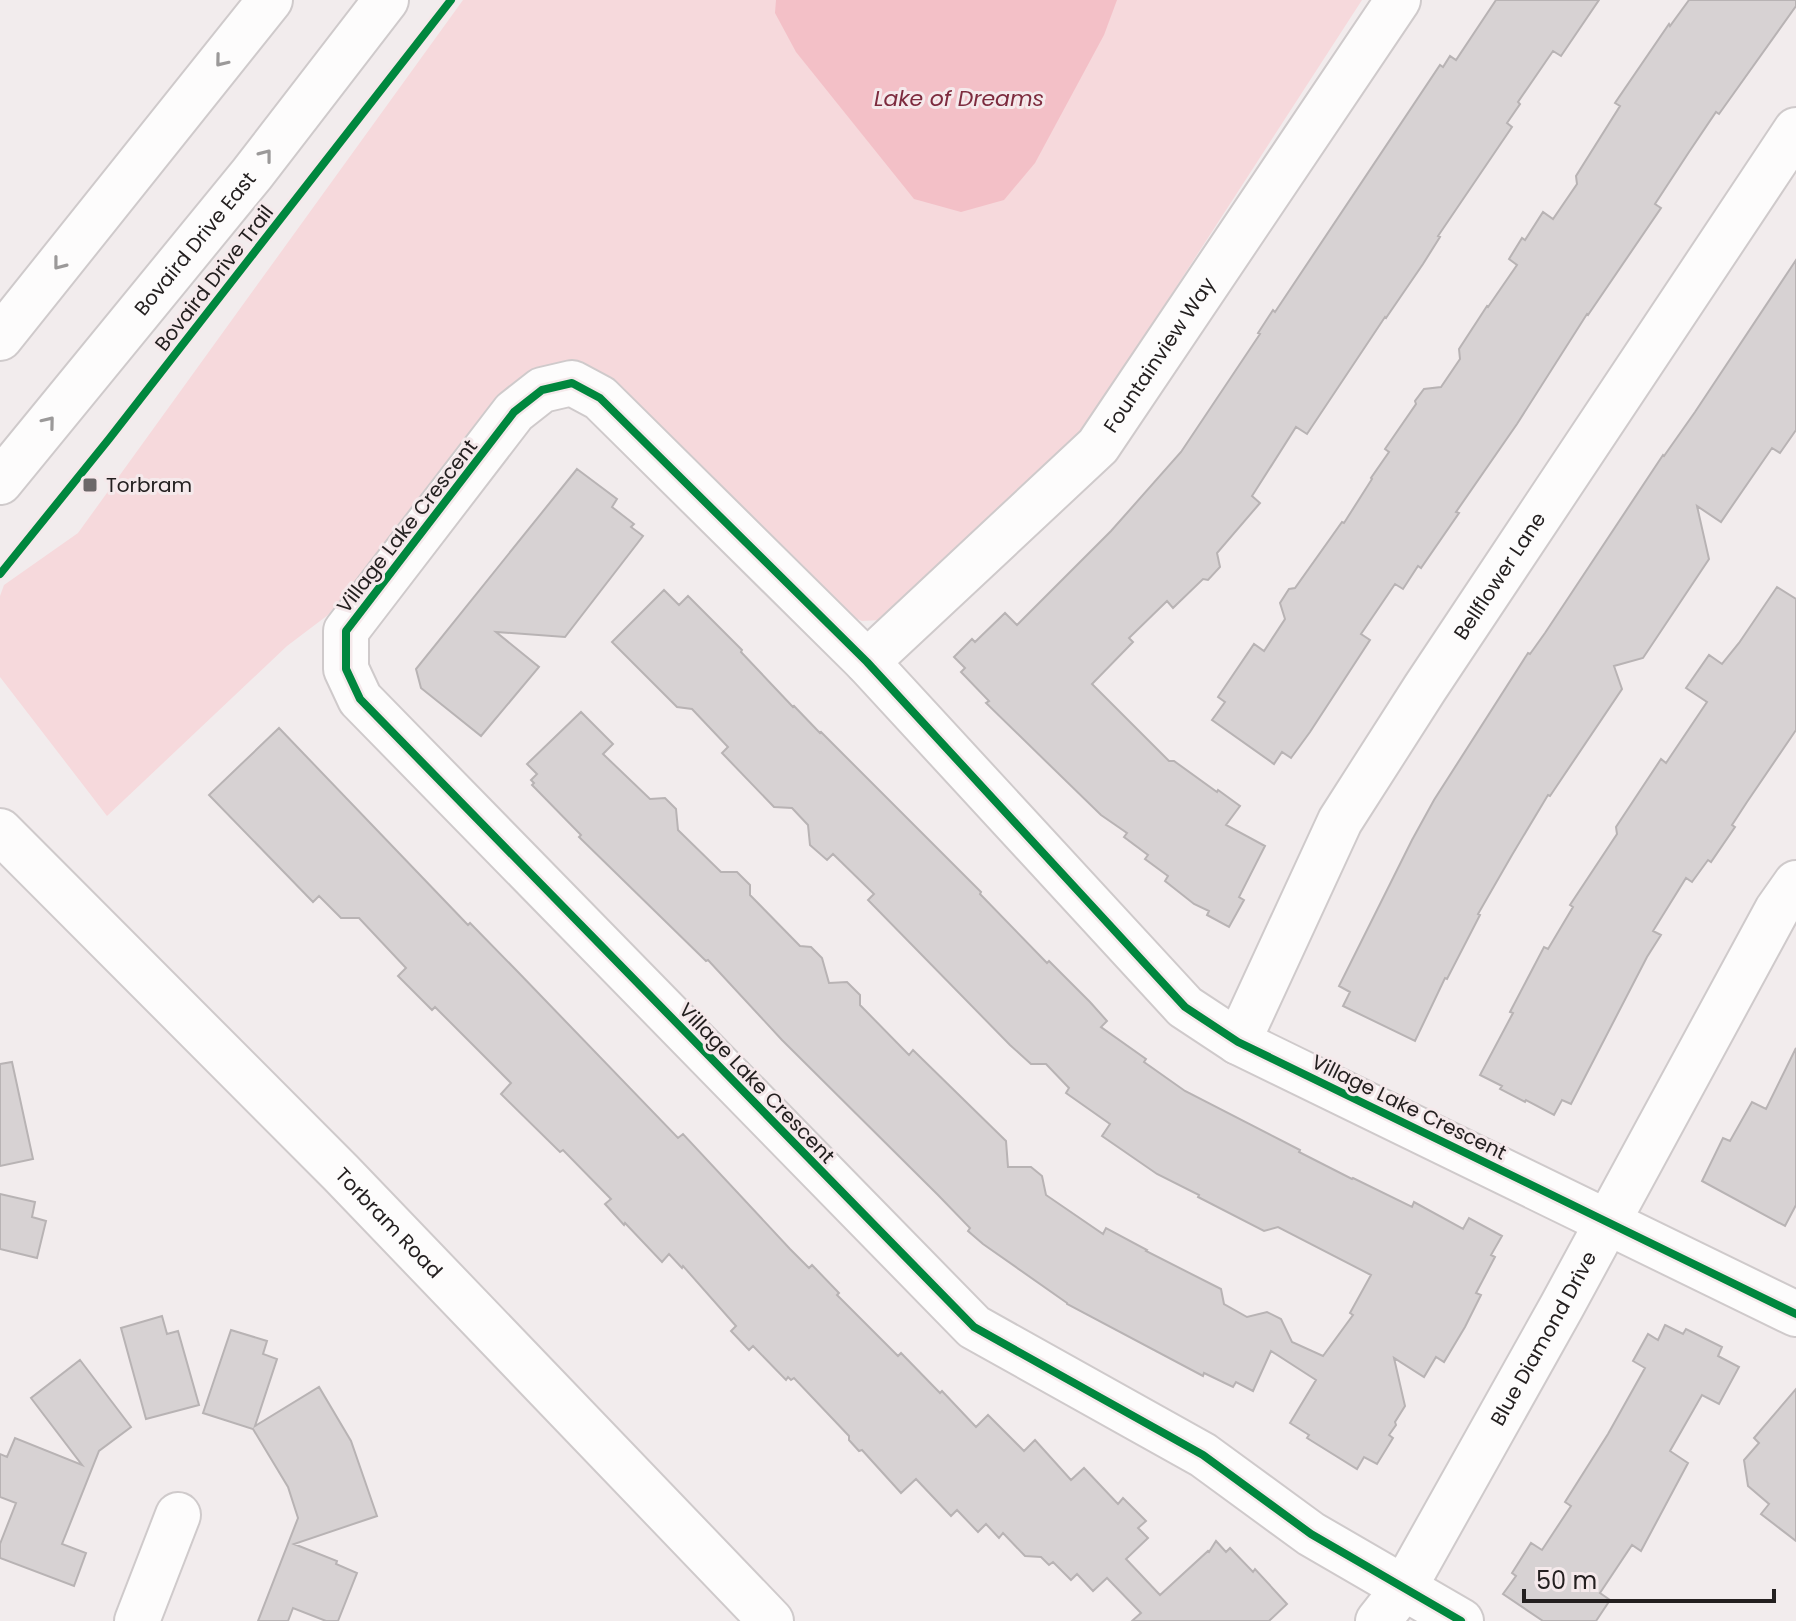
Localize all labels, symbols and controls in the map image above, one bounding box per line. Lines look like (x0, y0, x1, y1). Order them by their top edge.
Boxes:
one-way arrow (216, 52, 231, 66)
water label: Lake of Dreams (874, 83, 1044, 114)
one-way arrow (257, 149, 271, 164)
street label: Bovaird Drive East (128, 166, 262, 321)
street label: Bovaird Drive Trail (148, 199, 280, 357)
one-way arrow (54, 255, 68, 270)
street label: Fountainview Way (1097, 272, 1222, 438)
one-way arrow (39, 417, 54, 431)
street label: Village Lake Crescent (330, 433, 484, 619)
place label: Torbram (106, 471, 192, 499)
marker: Torbram (81, 476, 99, 494)
street label: Bellflower Lane (1447, 506, 1552, 645)
street label: Village Lake Crescent (673, 996, 841, 1170)
street label: Village Lake Crescent (1307, 1048, 1511, 1166)
street label: Torbram Road (329, 1161, 449, 1284)
street label: Blue Diamond Drive (1484, 1246, 1603, 1431)
scale bar (1524, 1553, 1774, 1603)
text: 50 m (1536, 1564, 1597, 1597)

